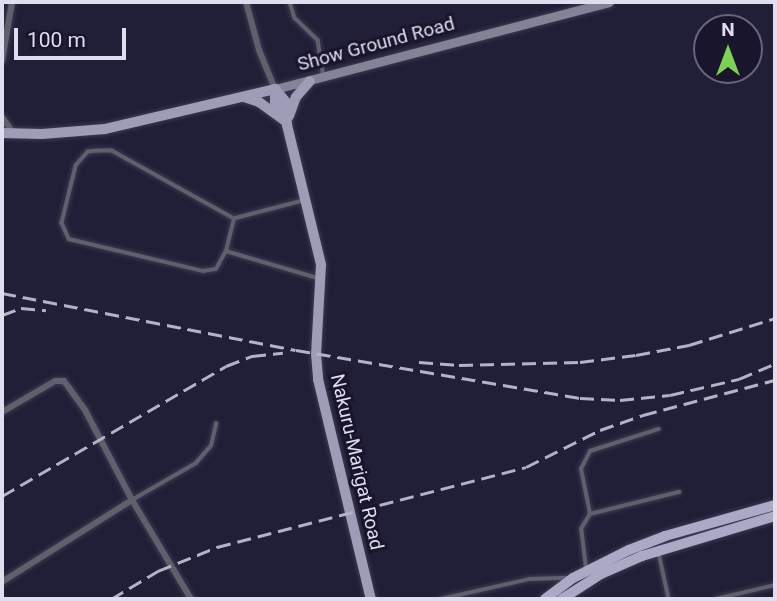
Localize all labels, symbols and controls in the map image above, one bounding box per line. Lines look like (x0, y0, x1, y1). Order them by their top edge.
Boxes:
street label: Show Ground Road (295, 12, 457, 76)
scale bar (18, 14, 130, 58)
north arrow (693, 14, 763, 84)
text: N (721, 18, 735, 41)
text: 100 m (27, 28, 86, 52)
street label: Nakuru-Marigat Road (326, 372, 388, 552)

